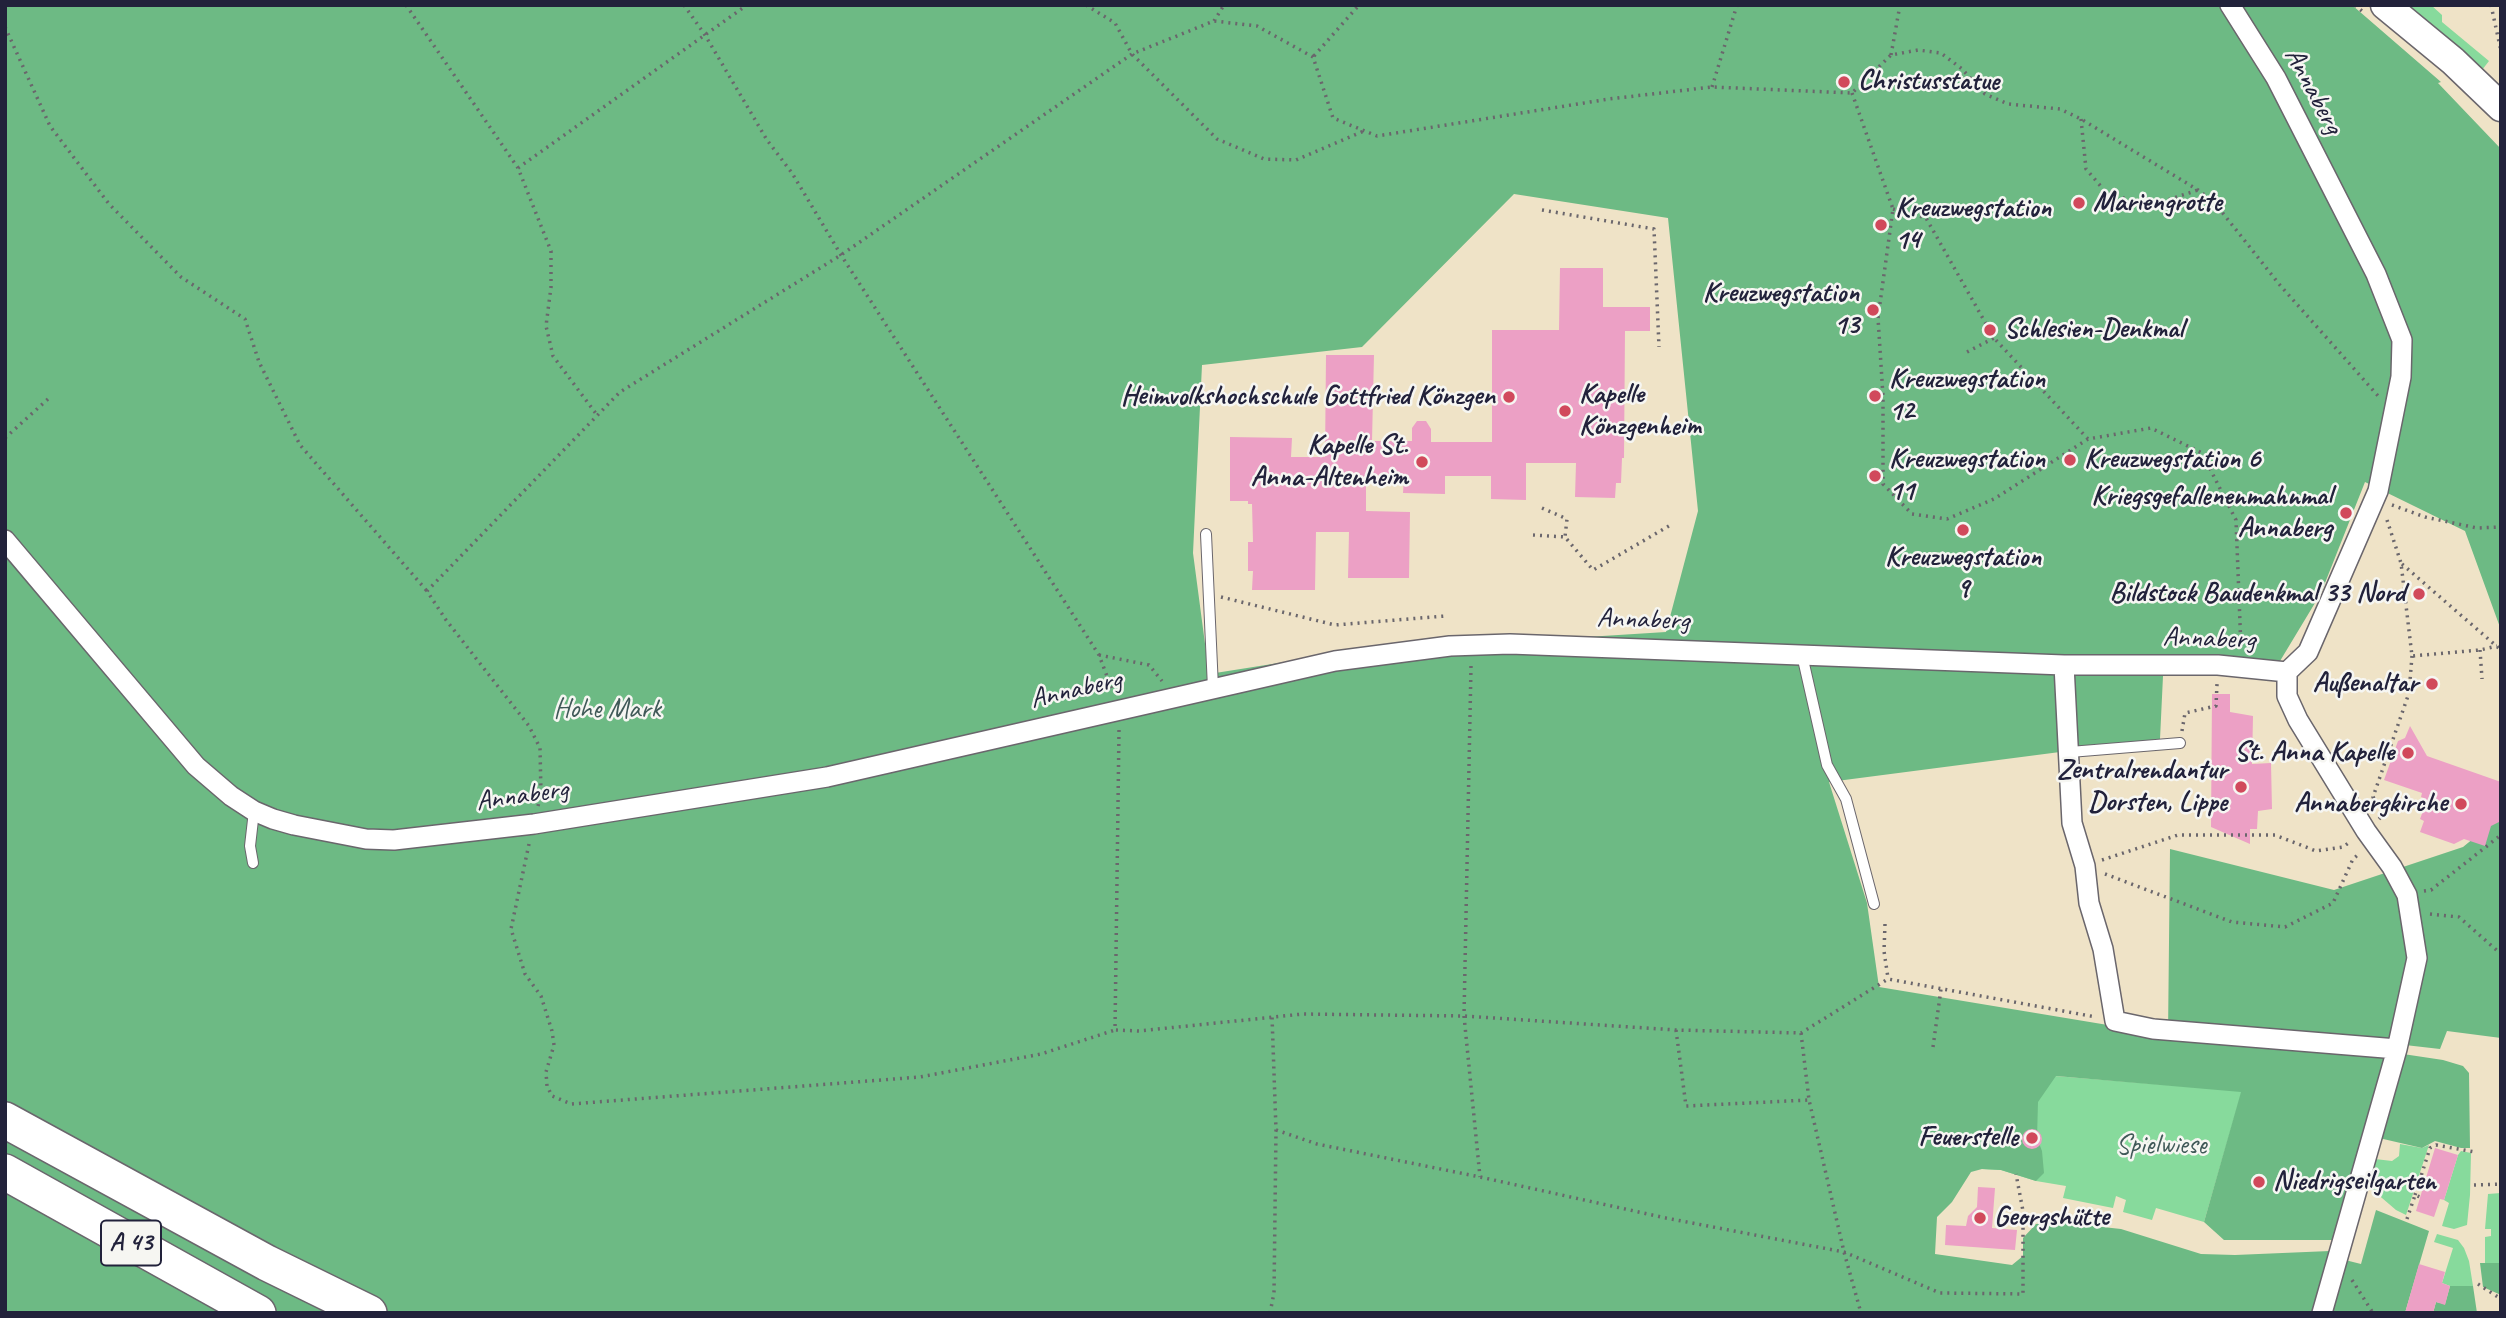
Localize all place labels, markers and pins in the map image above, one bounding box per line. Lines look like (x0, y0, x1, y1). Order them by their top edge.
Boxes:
place label: Christusstatue (1858, 65, 1999, 99)
marker: Christusstatue (1836, 74, 1852, 90)
place label: Mariengrotte (2093, 186, 2222, 220)
place label: Kreuzwegstation 14 (1895, 192, 2051, 258)
marker: Mariengrotte (2071, 195, 2087, 211)
marker: Kreuzwegstation 14 (1873, 217, 1889, 233)
place label: Kreuzwegstation 13 (1703, 277, 1859, 343)
marker: Kreuzwegstation 13 (1865, 302, 1881, 318)
place label: Schlesien-Denkmal (2004, 313, 2183, 347)
marker: Schlesien-Denkmal (1982, 322, 1998, 338)
place label: Kreuzwegstation 12 (1889, 363, 2045, 429)
place label: Kapelle Könzgenheim (1579, 378, 1701, 444)
place label: Heimvolkshochschule Gottfried Könzgen (1121, 380, 1495, 414)
marker: Kreuzwegstation 12 (1867, 388, 1883, 404)
marker: Heimvolkshochschule Gottfried Könzgen (1501, 389, 1517, 405)
marker: Kapelle Könzgenheim (1557, 403, 1573, 419)
place label: Kapelle St. Anna-Altenheim (1251, 429, 1408, 495)
place label: Kreuzwegstation 11 (1889, 443, 2045, 509)
place label: Kreuzwegstation 6 (2084, 443, 2260, 477)
marker: Kreuzwegstation 6 (2062, 452, 2078, 468)
marker: Kapelle St. Anna-Altenheim (1414, 454, 1430, 470)
marker: Kreuzwegstation 11 (1867, 468, 1883, 484)
place label: Kriegsgefallenenmahnmal Annaberg (2091, 480, 2332, 546)
marker: Kriegsgefallenenmahnmal Annaberg (2338, 505, 2354, 521)
marker: Kreuzwegstation 9 (1955, 522, 1971, 538)
place label: Kreuzwegstation 9 (1885, 541, 2041, 607)
place label: Bildstock Baudenkmal 33 Nord (2109, 577, 2405, 611)
marker: Bildstock Baudenkmal 33 Nord (2411, 586, 2427, 602)
place label: Außenaltar (2313, 667, 2418, 701)
marker: Außenaltar (2424, 676, 2440, 692)
place label: St. Anna Kapelle (2234, 736, 2394, 770)
marker: St. Anna Kapelle (2400, 745, 2416, 761)
place label: Zentralrendantur Dorsten, Lippe (2057, 754, 2227, 820)
marker: Zentralrendantur Dorsten, Lippe (2233, 779, 2249, 795)
place label: Annabergkirche (2294, 787, 2447, 821)
marker: Annabergkirche (2453, 796, 2469, 812)
place label: Feuerstelle (1918, 1121, 2018, 1155)
marker: Feuerstelle (2024, 1130, 2040, 1146)
place label: Niedrigseilgarten (2273, 1165, 2436, 1199)
marker: Niedrigseilgarten (2251, 1174, 2267, 1190)
place label: Georgshütte (1994, 1201, 2109, 1235)
marker: Georgshütte (1972, 1210, 1988, 1226)

